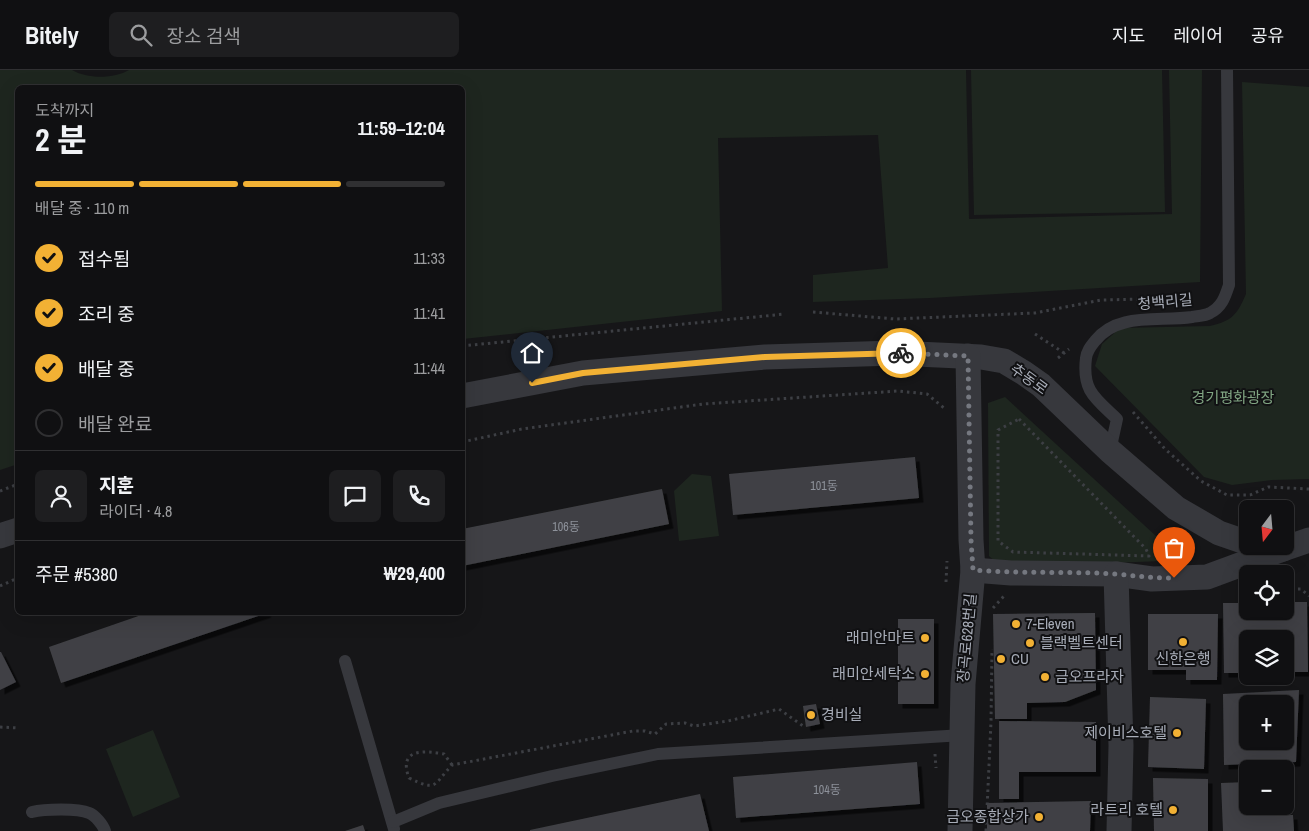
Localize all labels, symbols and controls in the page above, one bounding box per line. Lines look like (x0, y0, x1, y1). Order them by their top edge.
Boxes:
search box (109, 12, 459, 57)
text: Bitely (25, 19, 79, 51)
icon: search (127, 21, 155, 49)
text: 장소 검색 (167, 23, 241, 49)
text: 지도 (1112, 23, 1145, 48)
text: 레이어 (1173, 23, 1223, 48)
text: 공유 (1251, 23, 1284, 48)
text: 도착까지 (35, 99, 94, 121)
text: 11:59–12:04 (358, 115, 445, 141)
text: 2 분 (35, 118, 86, 161)
text: 배달 중 · 110 m (35, 197, 129, 219)
icon: check (35, 244, 63, 272)
text: 접수됨 (78, 246, 130, 272)
text: 11:33 (413, 247, 445, 269)
street label: 청백리길 (1137, 289, 1193, 314)
icon: check (35, 299, 63, 327)
text: 조리 중 (78, 301, 135, 327)
text: 11:41 (413, 302, 445, 324)
courier (876, 328, 926, 378)
pin (511, 332, 553, 383)
icon: home (518, 339, 546, 367)
icon: bike (887, 339, 915, 367)
icon: check (35, 354, 63, 382)
text: 배달 중 (78, 356, 135, 382)
text: 11:44 (413, 357, 445, 379)
street label: 추동로 (1006, 358, 1052, 399)
park label: 경기평화광장 (1192, 387, 1275, 408)
text: 배달 완료 (78, 411, 152, 437)
button: person (35, 470, 87, 522)
button: chat (329, 470, 381, 522)
button: phone (393, 470, 445, 522)
text: 지훈 (99, 472, 134, 498)
house number: 101동 (810, 478, 838, 494)
text: 라이더 · 4.8 (99, 500, 172, 522)
north arrow (1239, 500, 1294, 555)
map controls (1239, 500, 1294, 815)
house number: 106동 (552, 519, 580, 535)
pin (1153, 527, 1195, 578)
icon: bag (1160, 534, 1188, 562)
text: ₩29,400 (384, 560, 445, 586)
text: 주문 #5380 (35, 561, 118, 587)
button: locate (1239, 565, 1294, 620)
street label: 장곡로628번길 (952, 592, 981, 683)
place label: 7-Eleven (1026, 613, 1075, 634)
marker: 7-Eleven (1010, 618, 1022, 630)
place label: 래미안마트 (846, 627, 915, 648)
button: layers (1239, 630, 1294, 685)
marker: 래미안마트 (919, 632, 931, 644)
place label: 블랙벨트센터 (1040, 632, 1123, 653)
marker: 신한은행 (1177, 636, 1189, 648)
marker: 블랙벨트센터 (1024, 637, 1036, 649)
place label: CU (1011, 648, 1029, 669)
place label: 신한은행 (1155, 648, 1211, 669)
marker: CU (995, 653, 1007, 665)
place label: 래미안세탁소 (832, 663, 915, 684)
place label: 금오프라자 (1055, 666, 1124, 687)
marker: 래미안세탁소 (919, 668, 931, 680)
marker: 금오프라자 (1039, 671, 1051, 683)
button: + (1239, 695, 1294, 750)
place label: 경비실 (821, 704, 862, 725)
marker: 경비실 (805, 709, 817, 721)
place label: 제이비스호텔 (1084, 722, 1167, 743)
marker: 제이비스호텔 (1171, 727, 1183, 739)
button: − (1239, 760, 1294, 815)
house number: 104동 (813, 782, 841, 798)
place label: 라트리 호텔 (1091, 799, 1163, 820)
marker: 라트리 호텔 (1167, 804, 1179, 816)
place label: 금오종합상가 (946, 806, 1029, 827)
marker: 금오종합상가 (1033, 811, 1045, 823)

